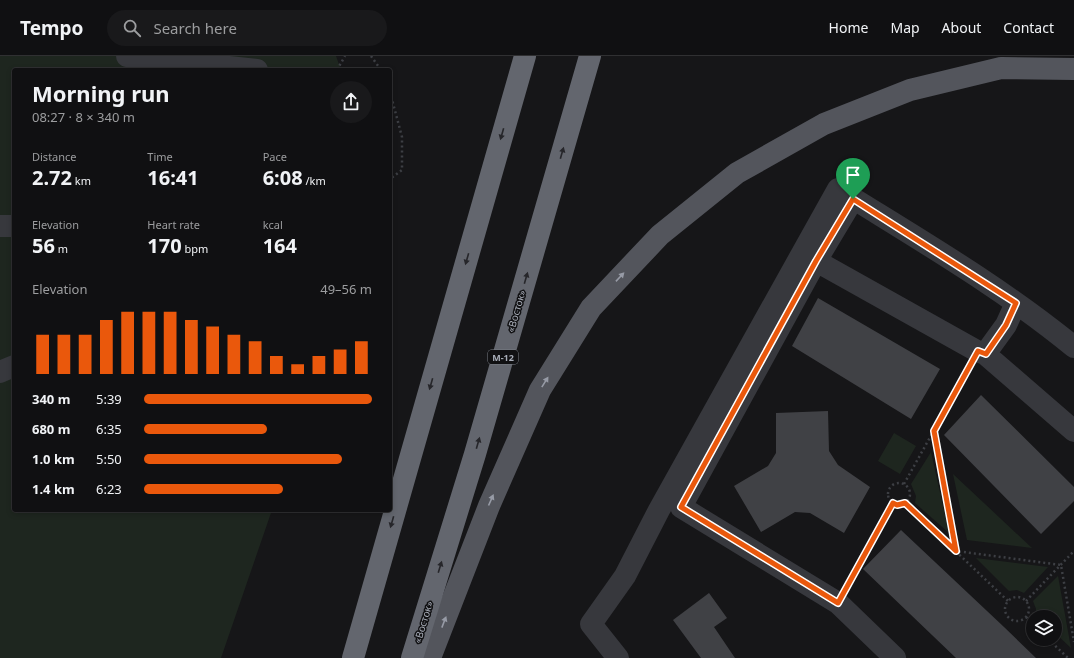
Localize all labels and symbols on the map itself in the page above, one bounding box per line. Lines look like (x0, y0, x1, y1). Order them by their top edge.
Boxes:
one-way arrow (499, 128, 505, 140)
one-way arrow (559, 146, 565, 158)
pin (836, 158, 870, 199)
one-way arrow (464, 253, 470, 265)
one-way arrow (523, 271, 529, 283)
one-way arrow (616, 272, 625, 282)
street label: «Восток» (503, 288, 529, 334)
road number: М-12 (488, 350, 518, 364)
one-way arrow (541, 377, 549, 387)
one-way arrow (428, 378, 434, 390)
one-way arrow (475, 437, 481, 449)
one-way arrow (489, 494, 495, 506)
one-way arrow (389, 517, 395, 529)
one-way arrow (437, 561, 443, 573)
street label: «Восток» (410, 599, 436, 645)
one-way arrow (442, 615, 448, 627)

